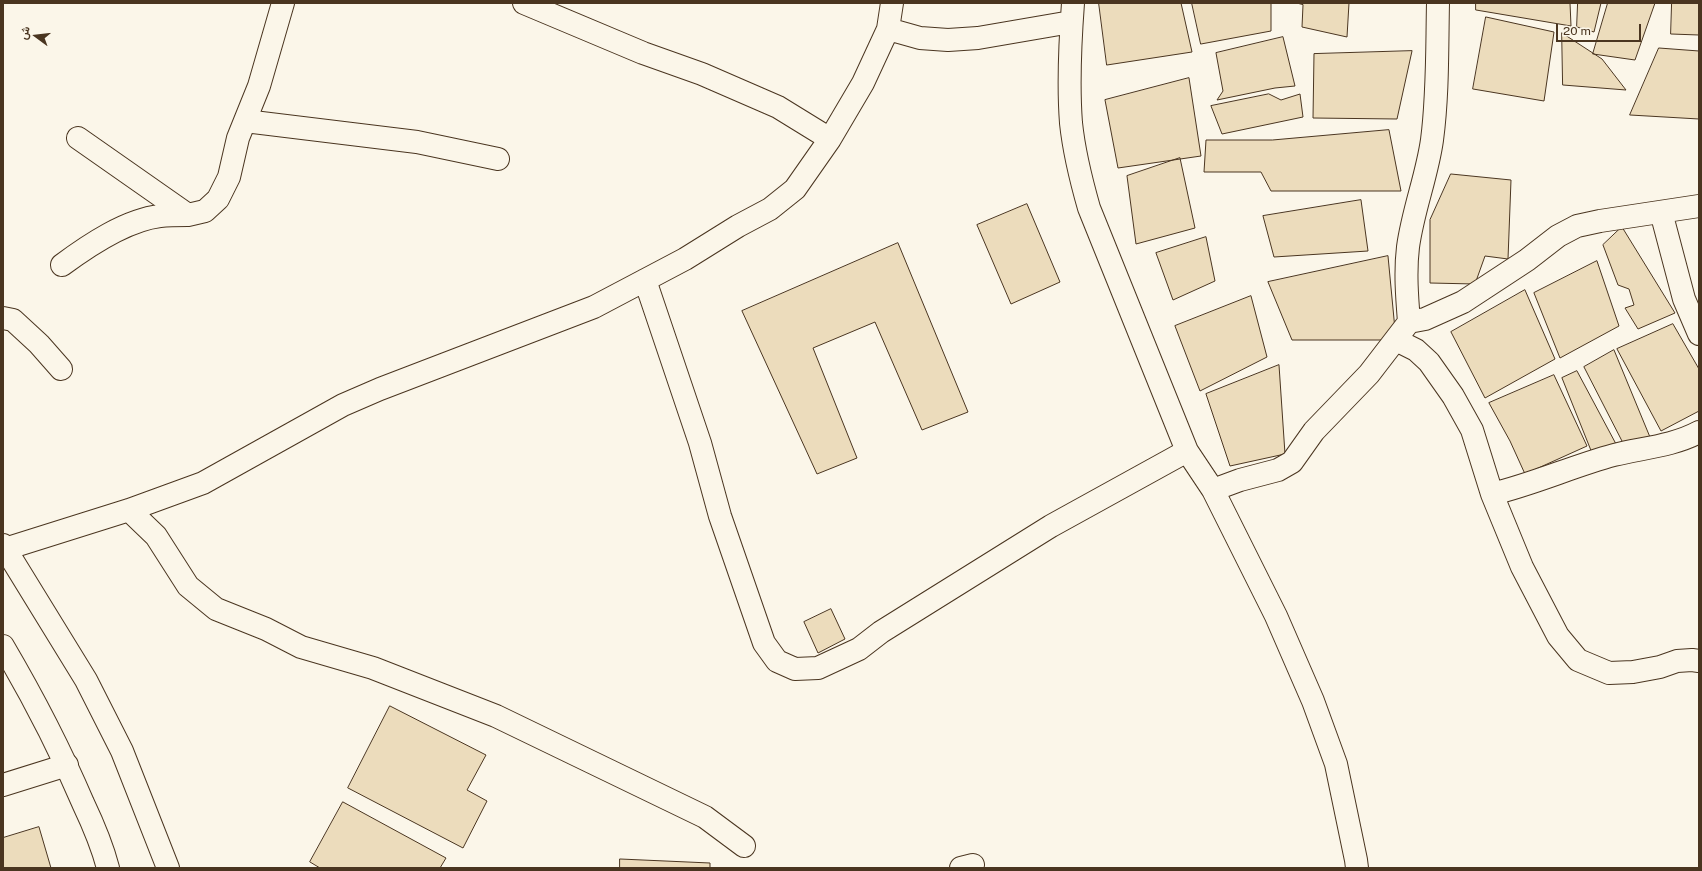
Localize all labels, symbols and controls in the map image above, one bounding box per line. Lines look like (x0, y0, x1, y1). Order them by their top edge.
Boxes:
north arrow (16, 16, 56, 56)
scale bar (1558, 16, 1643, 42)
text: 20 m (1563, 24, 1591, 38)
text: ش (17, 25, 32, 41)

